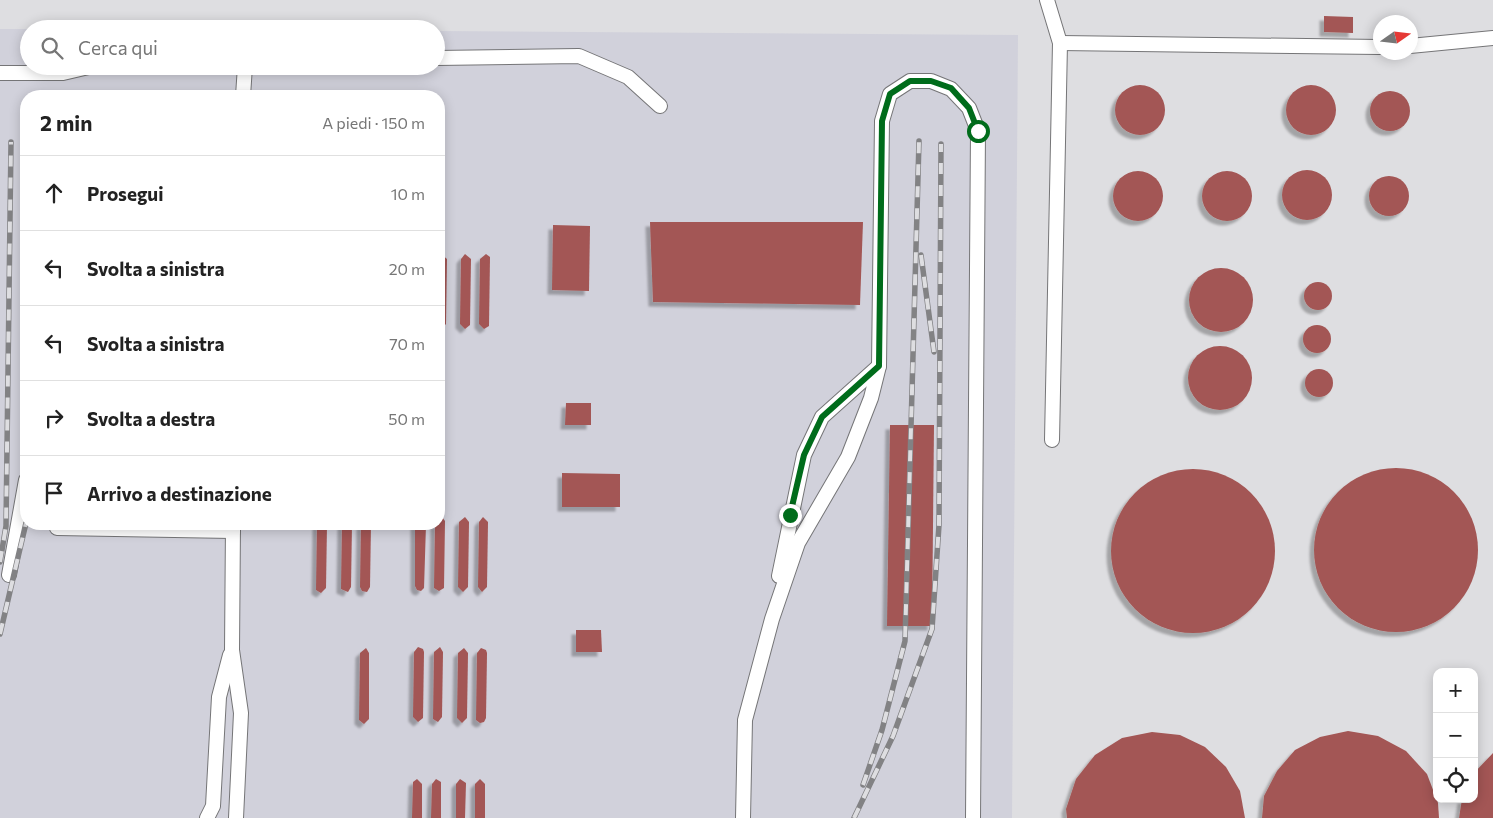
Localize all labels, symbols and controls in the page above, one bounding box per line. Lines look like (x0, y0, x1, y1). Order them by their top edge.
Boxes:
north arrow (1373, 15, 1418, 60)
search box (20, 20, 445, 75)
icon: search (38, 34, 66, 62)
text: Cerca qui (78, 36, 158, 59)
text: 2 min (40, 110, 92, 135)
text: A piedi · 150 m (322, 113, 425, 132)
route start (967, 120, 990, 143)
icon: ahead (40, 179, 68, 207)
text: Prosegui (87, 182, 164, 205)
text: 10 m (391, 184, 425, 203)
icon: left (40, 254, 68, 282)
text: Svolta a sinistra (87, 257, 225, 280)
text: 20 m (389, 259, 425, 278)
icon: left (40, 329, 68, 357)
text: Svolta a sinistra (87, 332, 225, 355)
text: 70 m (389, 334, 425, 353)
icon: right (40, 404, 68, 432)
text: Svolta a destra (87, 407, 215, 430)
text: 50 m (388, 409, 425, 428)
icon: arrive (40, 479, 68, 507)
text: Arrivo a destinazione (87, 482, 272, 505)
route end (779, 504, 802, 527)
map controls (1433, 668, 1478, 803)
button: + (1433, 668, 1478, 713)
button: − (1433, 713, 1478, 758)
button: locate (1433, 758, 1478, 803)

